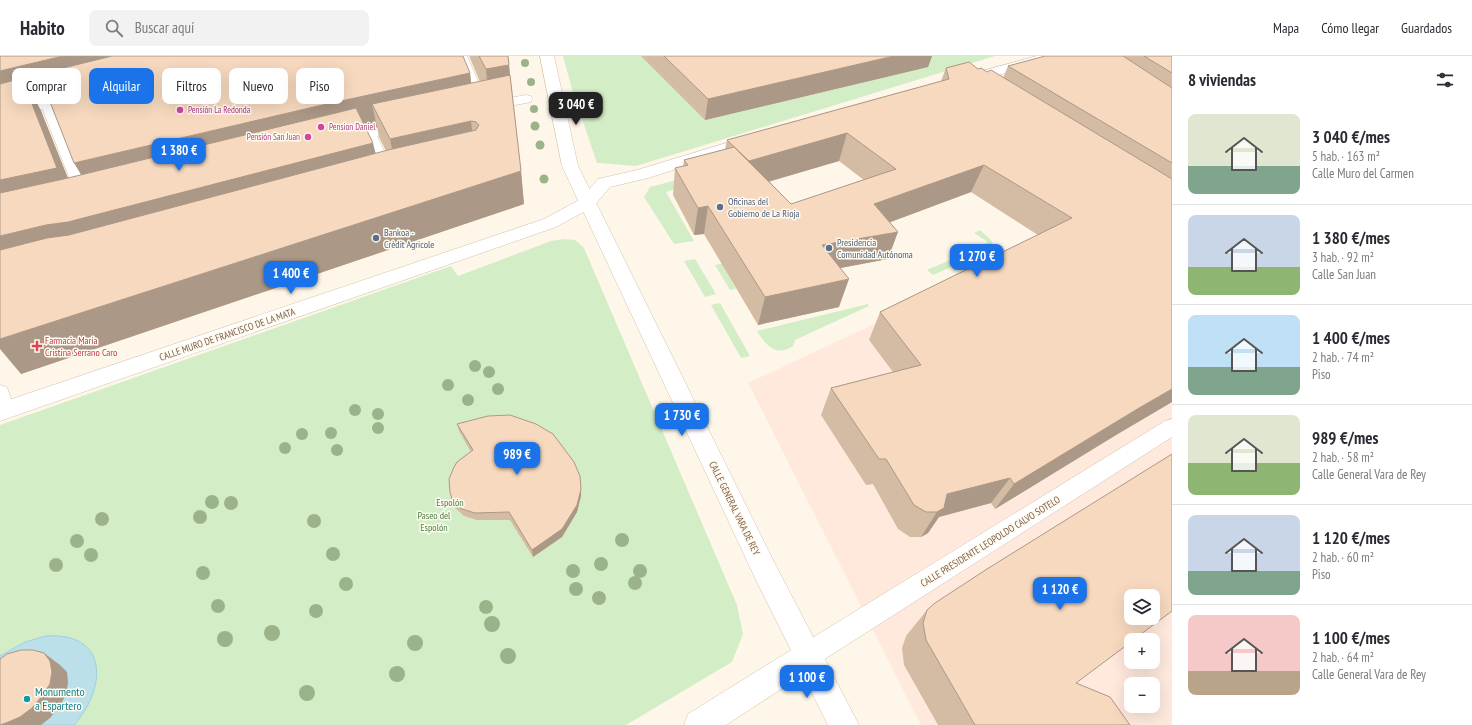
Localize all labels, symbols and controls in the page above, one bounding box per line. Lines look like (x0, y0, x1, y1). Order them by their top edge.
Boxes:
search box (89, 10, 369, 46)
text: Habito (20, 16, 65, 40)
icon: search (103, 17, 125, 39)
text: Buscar aquí (135, 18, 194, 37)
text: Mapa (1273, 19, 1299, 37)
text: Cómo llegar (1321, 19, 1379, 37)
text: Guardados (1401, 19, 1452, 37)
chip: Comprar (12, 68, 81, 104)
chip: Alquilar (89, 68, 154, 104)
chip: Filtros (162, 68, 221, 104)
chip: Nuevo (229, 68, 288, 104)
chip: Piso (296, 68, 344, 104)
text: 8 viviendas (1188, 69, 1256, 91)
icon: filters (1434, 69, 1456, 91)
pin: 3 040 € (539, 92, 613, 126)
text: 3 040 € (558, 96, 594, 113)
place label: Pensión La Redonda (188, 104, 251, 115)
marker: Pensión La Redonda (175, 105, 185, 115)
place label: Pension Daniel (329, 121, 376, 132)
marker: Pension Daniel (316, 122, 326, 132)
text: 3 040 €/mes (1312, 126, 1390, 148)
icon: home (1220, 130, 1268, 178)
place label: Pensión San Juan (247, 131, 300, 142)
marker: Pensión San Juan (303, 132, 313, 142)
pin: 1 380 € (142, 138, 216, 172)
text: 1 380 € (161, 142, 197, 159)
text: 5 hab. · 163 m² (1312, 148, 1380, 165)
text: Calle Muro del Carmen (1312, 165, 1414, 182)
place label: Oficinas del Gobierno de La Rioja (728, 195, 800, 220)
marker: Oficinas del Gobierno de La Rioja (715, 202, 725, 212)
place label: Bankoa - Crèdit Agricole (384, 226, 434, 251)
text: 1 380 €/mes (1312, 227, 1390, 249)
icon: home (1220, 231, 1268, 279)
marker: Bankoa - Crèdit Agricole (371, 233, 381, 243)
place label: Presidencia Comunidad Autónoma (837, 236, 913, 261)
marker: Presidencia Comunidad Autónoma (824, 243, 834, 253)
pin: 1 270 € (940, 244, 1014, 278)
text: 1 270 € (959, 248, 995, 265)
text: 3 hab. · 92 m² (1312, 249, 1374, 266)
pin: 1 400 € (254, 261, 328, 295)
text: 1 400 € (273, 265, 309, 282)
text: Calle San Juan (1312, 266, 1376, 283)
street label: CALLE MURO DE FRANCISCO DE LA MATA (158, 305, 297, 364)
text: 1 400 €/mes (1312, 327, 1390, 349)
icon: home (1220, 331, 1268, 379)
place label: Farmacia María Cristina Serrano Caro (45, 334, 117, 359)
marker: Farmacia María Cristina Serrano Caro (32, 341, 42, 351)
text: 2 hab. · 74 m² (1312, 349, 1374, 366)
text: Piso (1312, 366, 1331, 383)
pin: 1 730 € (645, 403, 719, 437)
text: 1 730 € (664, 407, 700, 424)
text: 989 €/mes (1312, 427, 1378, 449)
icon: home (1220, 431, 1268, 479)
pin: 989 € (489, 442, 545, 476)
text: 989 € (503, 446, 531, 463)
text: 2 hab. · 58 m² (1312, 449, 1374, 466)
street label: CALLE GENERAL VARA DE REY (706, 459, 763, 558)
text: Calle General Vara de Rey (1312, 466, 1426, 483)
street label: CALLE PRESIDENTE LEOPOLDO CALVO SOTELO (918, 493, 1063, 590)
park label: Espolón (436, 496, 464, 509)
park label: Paseo del Espolón (418, 509, 451, 534)
text: 1 120 €/mes (1312, 527, 1390, 549)
icon: home (1220, 531, 1268, 579)
text: 2 hab. · 60 m² (1312, 549, 1374, 566)
text: Piso (1312, 566, 1331, 583)
pin: 1 120 € (1023, 577, 1097, 611)
text: 1 120 € (1042, 581, 1078, 598)
map controls (1124, 589, 1160, 713)
button: layers (1124, 589, 1160, 625)
text: 1 100 €/mes (1312, 627, 1390, 649)
icon: home (1220, 631, 1268, 679)
button: + (1124, 633, 1160, 669)
text: 2 hab. · 64 m² (1312, 649, 1374, 666)
pin: 1 100 € (770, 665, 844, 699)
text: Calle General Vara de Rey (1312, 666, 1426, 683)
text: 1 100 € (789, 669, 825, 686)
button: − (1124, 677, 1160, 713)
place label: Monumento a Espartero (35, 684, 85, 713)
marker: Monumento a Espartero (22, 694, 32, 704)

